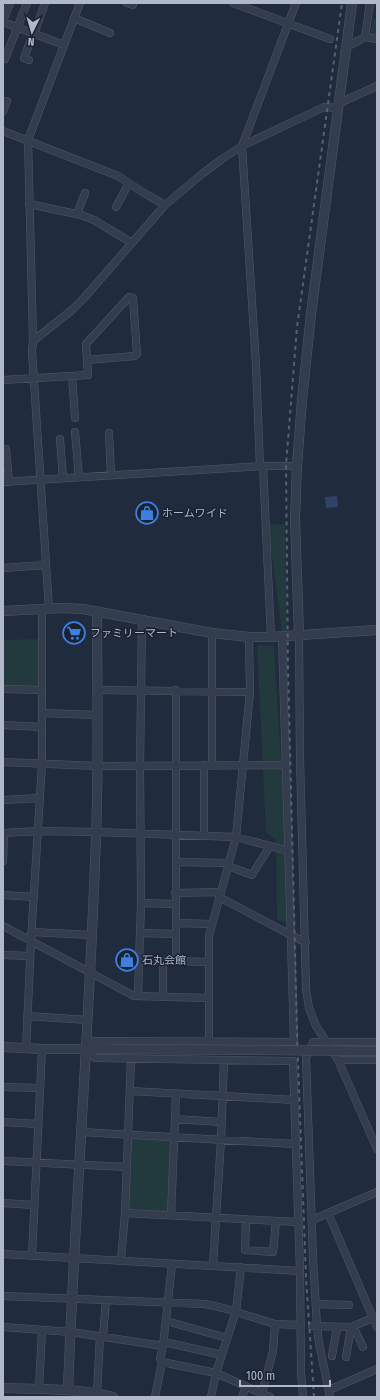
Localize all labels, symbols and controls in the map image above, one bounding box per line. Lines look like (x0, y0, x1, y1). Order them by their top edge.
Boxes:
north arrow (12, 12, 52, 52)
text: N (27, 35, 35, 48)
shop icon: ホームワイド (134, 500, 160, 526)
place label: ホームワイド (162, 507, 228, 520)
supermarket icon: ファミリーマート (61, 620, 87, 646)
place label: ファミリーマート (90, 627, 178, 640)
shop icon: 石丸会館 (114, 947, 140, 973)
place label: 石丸会館 (142, 954, 186, 967)
scale bar (240, 1362, 330, 1388)
text: 100 m (246, 1369, 275, 1383)

